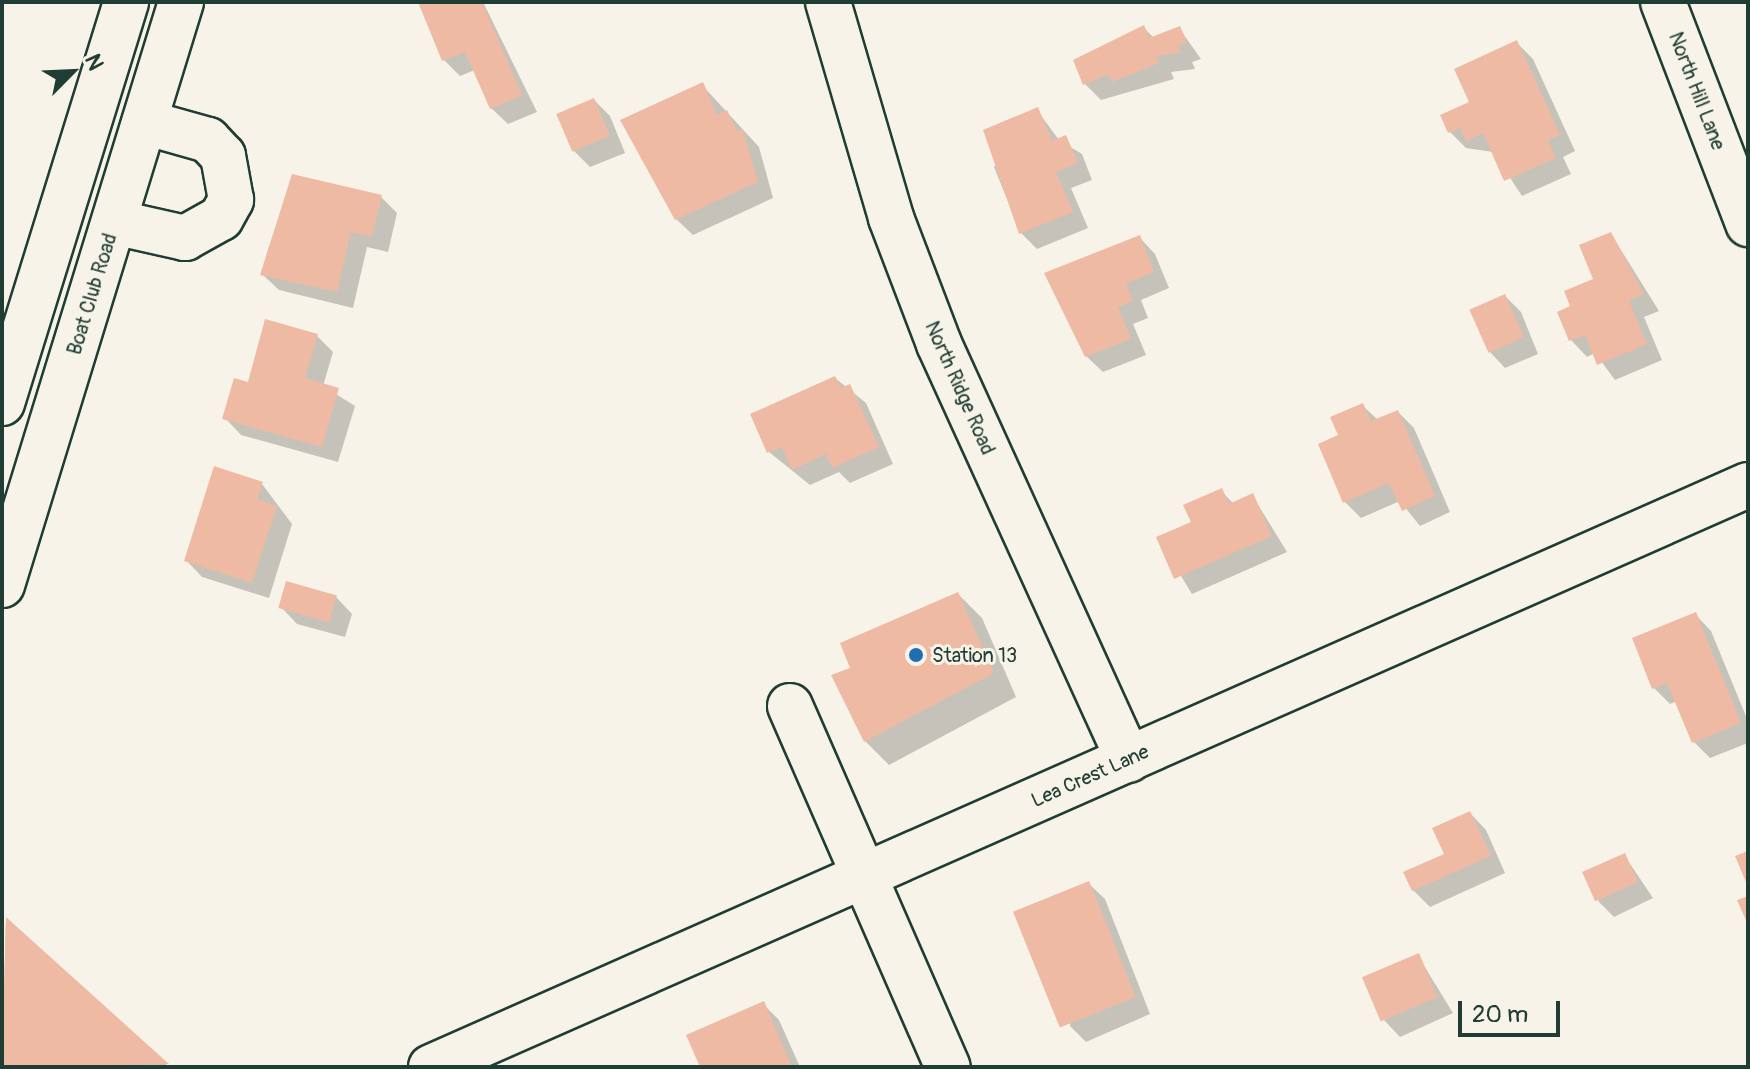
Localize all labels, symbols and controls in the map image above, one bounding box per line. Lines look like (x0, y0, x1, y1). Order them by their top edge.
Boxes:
street label: North Hill Lane (1664, 29, 1730, 153)
north arrow (32, 32, 112, 112)
text: N (78, 50, 110, 75)
street label: Boat Club Road (62, 230, 122, 358)
street label: North Ridge Road (920, 317, 1000, 459)
place label: Station 13 (932, 643, 1017, 667)
marker: Station 13 (907, 646, 925, 664)
street label: Lea Crest Lane (1027, 739, 1153, 813)
scale bar (1462, 985, 1564, 1035)
text: 20 m (1472, 1000, 1528, 1029)

